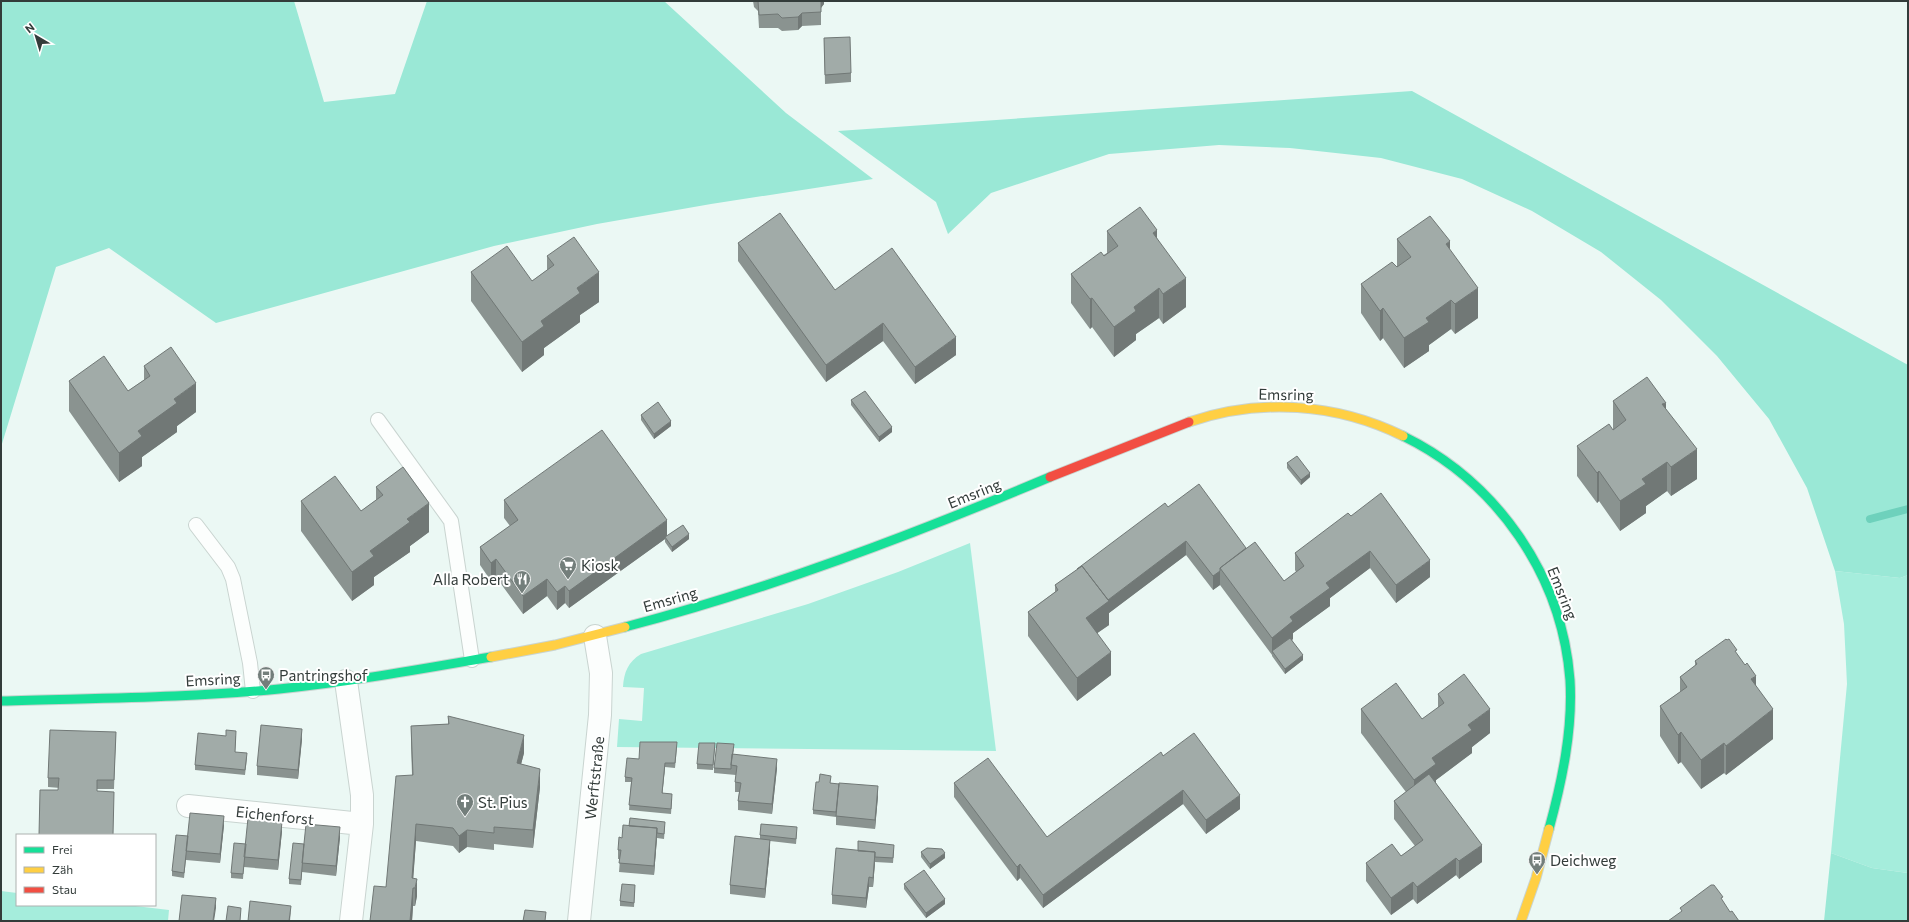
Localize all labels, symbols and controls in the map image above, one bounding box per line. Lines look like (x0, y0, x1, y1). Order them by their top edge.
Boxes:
north arrow (16, 16, 56, 56)
text: N (22, 20, 37, 35)
street label: Emsring (1258, 385, 1314, 403)
street label: Emsring (945, 474, 1003, 512)
supermarket icon: Kiosk (558, 555, 578, 580)
place label: Kiosk (581, 556, 619, 574)
street label: Emsring (1544, 564, 1582, 622)
restaurant icon: Alla Robert (512, 569, 532, 594)
place label: Alla Robert (433, 570, 509, 588)
street label: Emsring (641, 583, 699, 615)
bus stop icon: Pantringshof (256, 665, 276, 690)
place label: Pantringshof (279, 666, 368, 684)
street label: Emsring (185, 669, 241, 689)
street label: Werftstraße (581, 735, 607, 821)
church icon: St. Pius (455, 792, 475, 817)
place label: St. Pius (478, 793, 528, 811)
street label: Eichenforst (235, 802, 315, 828)
legend (16, 834, 156, 906)
text: Frei (52, 842, 73, 856)
bus stop icon: Deichweg (1527, 850, 1547, 875)
place label: Deichweg (1550, 851, 1616, 869)
text: Zäh (52, 862, 73, 876)
text: Stau (52, 882, 77, 896)

